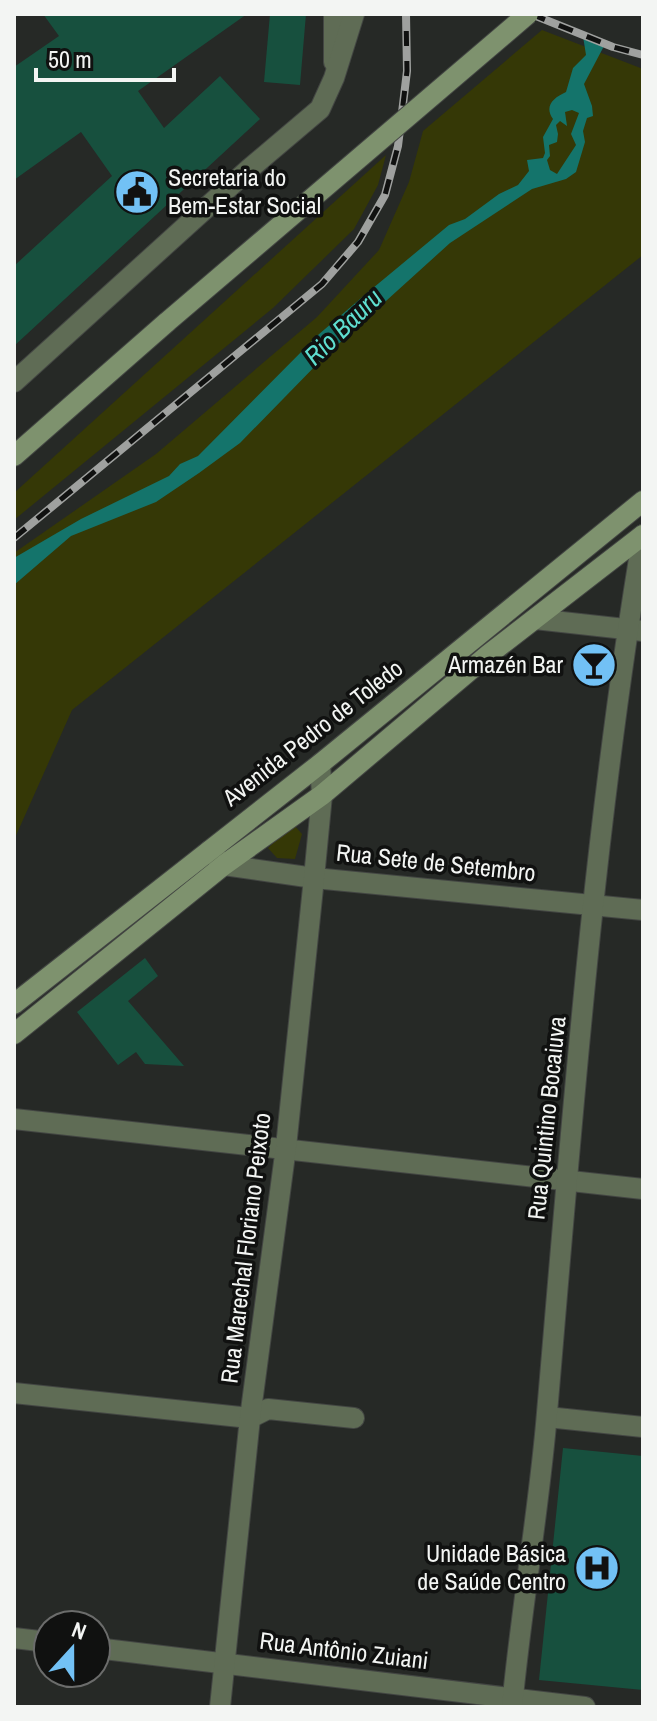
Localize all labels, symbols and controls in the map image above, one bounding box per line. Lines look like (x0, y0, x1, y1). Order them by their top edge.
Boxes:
scale bar (36, 32, 174, 82)
text: 50 m (48, 43, 92, 75)
place label: Secretaria do Bem-Estar Social (168, 161, 321, 221)
public building icon: Secretaria do Bem-Estar Social (113, 168, 161, 216)
water label: Rio Bauru (296, 281, 389, 373)
bar icon: Armazén Bar (570, 641, 618, 689)
place label: Armazén Bar (447, 648, 563, 680)
street label: Avenida Pedro de Toledo (215, 652, 409, 813)
street label: Rua Sete de Setembro (335, 836, 537, 888)
street label: Rua Quintino Bocaiuva (519, 1014, 573, 1221)
street label: Rua Marechal Floriano Peixoto (213, 1111, 277, 1385)
place label: Unidade Básica de Saúde Centro (417, 1537, 566, 1597)
hospital icon: Unidade Básica de Saúde Centro (573, 1544, 621, 1592)
north arrow (32, 1609, 112, 1689)
text: N (68, 1614, 91, 1647)
street label: Rua Antônio Zuiani (258, 1624, 430, 1676)

